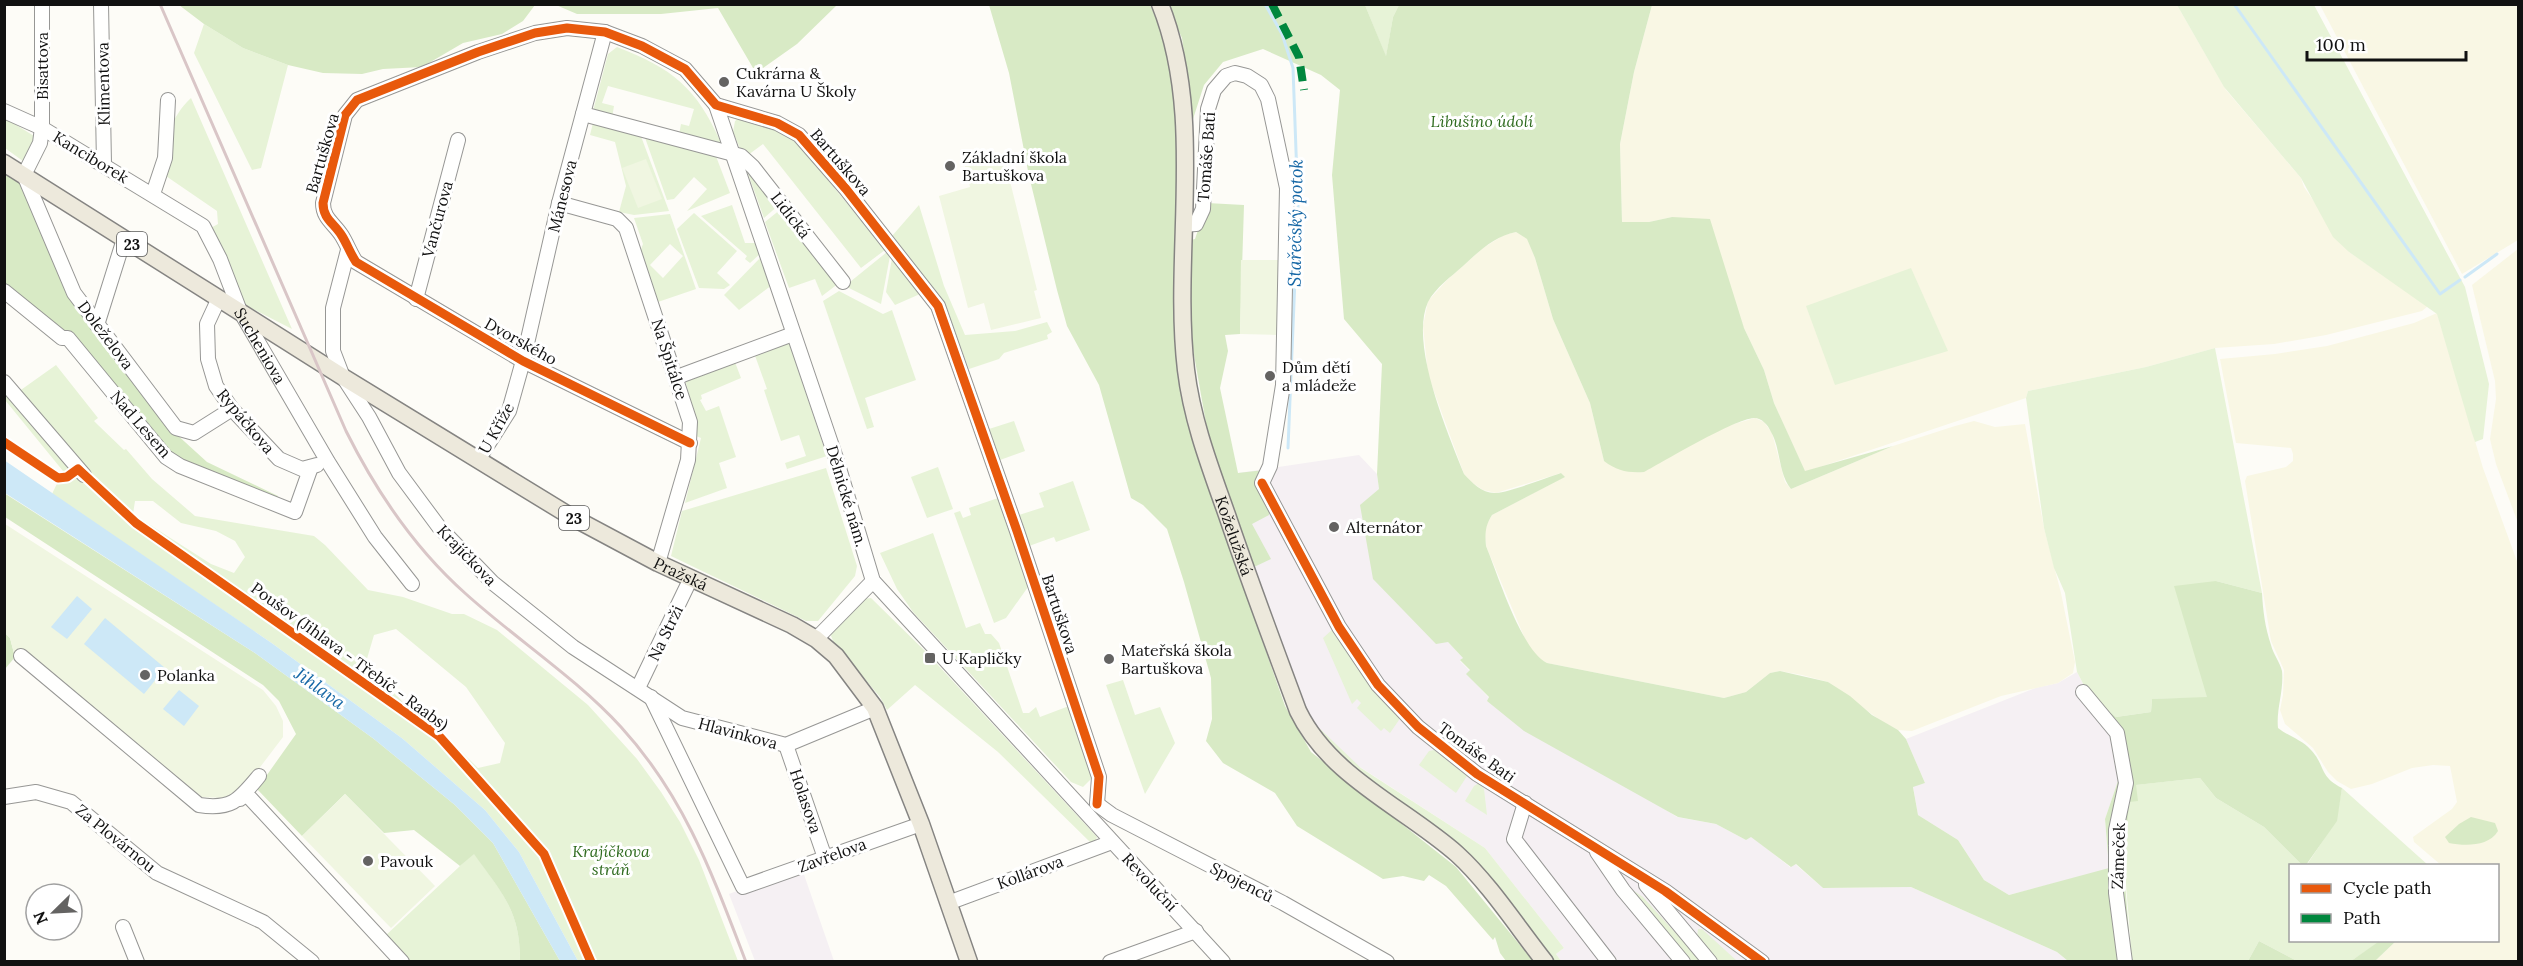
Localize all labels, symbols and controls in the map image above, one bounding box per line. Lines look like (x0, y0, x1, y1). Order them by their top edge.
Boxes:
scale bar (2307, 24, 2466, 62)
street label: Bisattova (32, 32, 52, 100)
text: 100 m (2316, 33, 2366, 56)
street label: Klimentova (92, 42, 114, 126)
place label: Cukrárna & Kavárna U Školy (736, 63, 857, 101)
marker: Cukrárna & Kavárna U Školy (717, 75, 731, 89)
street label: Bartuškova (301, 111, 343, 195)
street label: Tomáše Bati (1193, 111, 1219, 203)
park label: Libušino údolí (1431, 111, 1533, 131)
street label: Bartuškova (806, 124, 876, 200)
street label: Kanciborek (50, 127, 133, 188)
place label: Základní škola Bartuškova (962, 147, 1067, 185)
street label: Mánesova (543, 158, 581, 234)
marker: Základní škola Bartuškova (943, 159, 957, 173)
water label: Stařečský potok (1282, 159, 1308, 287)
street label: Vančurova (417, 179, 457, 260)
street label: Lidická (767, 188, 815, 242)
road number: 23 (117, 232, 147, 256)
street label: Doleželova (74, 297, 138, 373)
street label: Sucheniova (230, 304, 290, 387)
street label: Dvorského (481, 313, 561, 369)
street label: Na Špitálce (648, 316, 693, 402)
place label: Dům dětí a mládeže (1282, 357, 1357, 395)
marker: Dům dětí a mládeže (1263, 369, 1277, 383)
street label: Rypáčkova (213, 384, 279, 458)
street label: Nad Lesem (106, 386, 176, 462)
street label: U Kříže (474, 399, 518, 457)
street label: Dělnické nám. (822, 443, 872, 549)
street label: Koželužská (1211, 493, 1257, 578)
road number: 23 (559, 506, 589, 530)
place label: Alternátor (1345, 517, 1423, 537)
street label: Krajíčkova (433, 520, 501, 590)
marker: Alternátor (1327, 520, 1341, 534)
street label: Pražská (651, 552, 711, 595)
street label: Bartuškova (1038, 572, 1082, 656)
street label: Poušov (Jihlava - Třebíč - Raabs) (248, 578, 452, 734)
street label: Na Strži (643, 602, 687, 664)
place label: Mateřská škola Bartuškova (1121, 640, 1232, 678)
place label: U Kapličky (942, 648, 1022, 668)
marker: U Kapličky (923, 651, 937, 665)
marker: Mateřská škola Bartuškova (1102, 652, 1116, 666)
water label: Jihlava (291, 663, 349, 713)
place label: Polanka (157, 665, 215, 685)
marker: Polanka (138, 668, 152, 682)
street label: Hlavinkova (696, 713, 780, 753)
street label: Tomáše Bati (1435, 717, 1519, 787)
street label: Holasova (786, 766, 826, 836)
street label: Za Plovárnou (72, 800, 160, 877)
street label: Zámeček (2107, 822, 2129, 890)
street label: Zavřelova (795, 833, 869, 877)
park label: Krajíčkova stráň (572, 841, 650, 879)
street label: Revoluční (1118, 849, 1182, 915)
place label: Pavouk (380, 851, 434, 871)
street label: Kollárova (994, 851, 1066, 893)
marker: Pavouk (361, 854, 375, 868)
street label: Spojenců (1207, 858, 1277, 907)
legend (2289, 864, 2499, 942)
text: Cycle path (2343, 876, 2432, 899)
north arrow (24, 882, 84, 942)
text: Path (2343, 906, 2381, 929)
text: N (29, 908, 52, 928)

